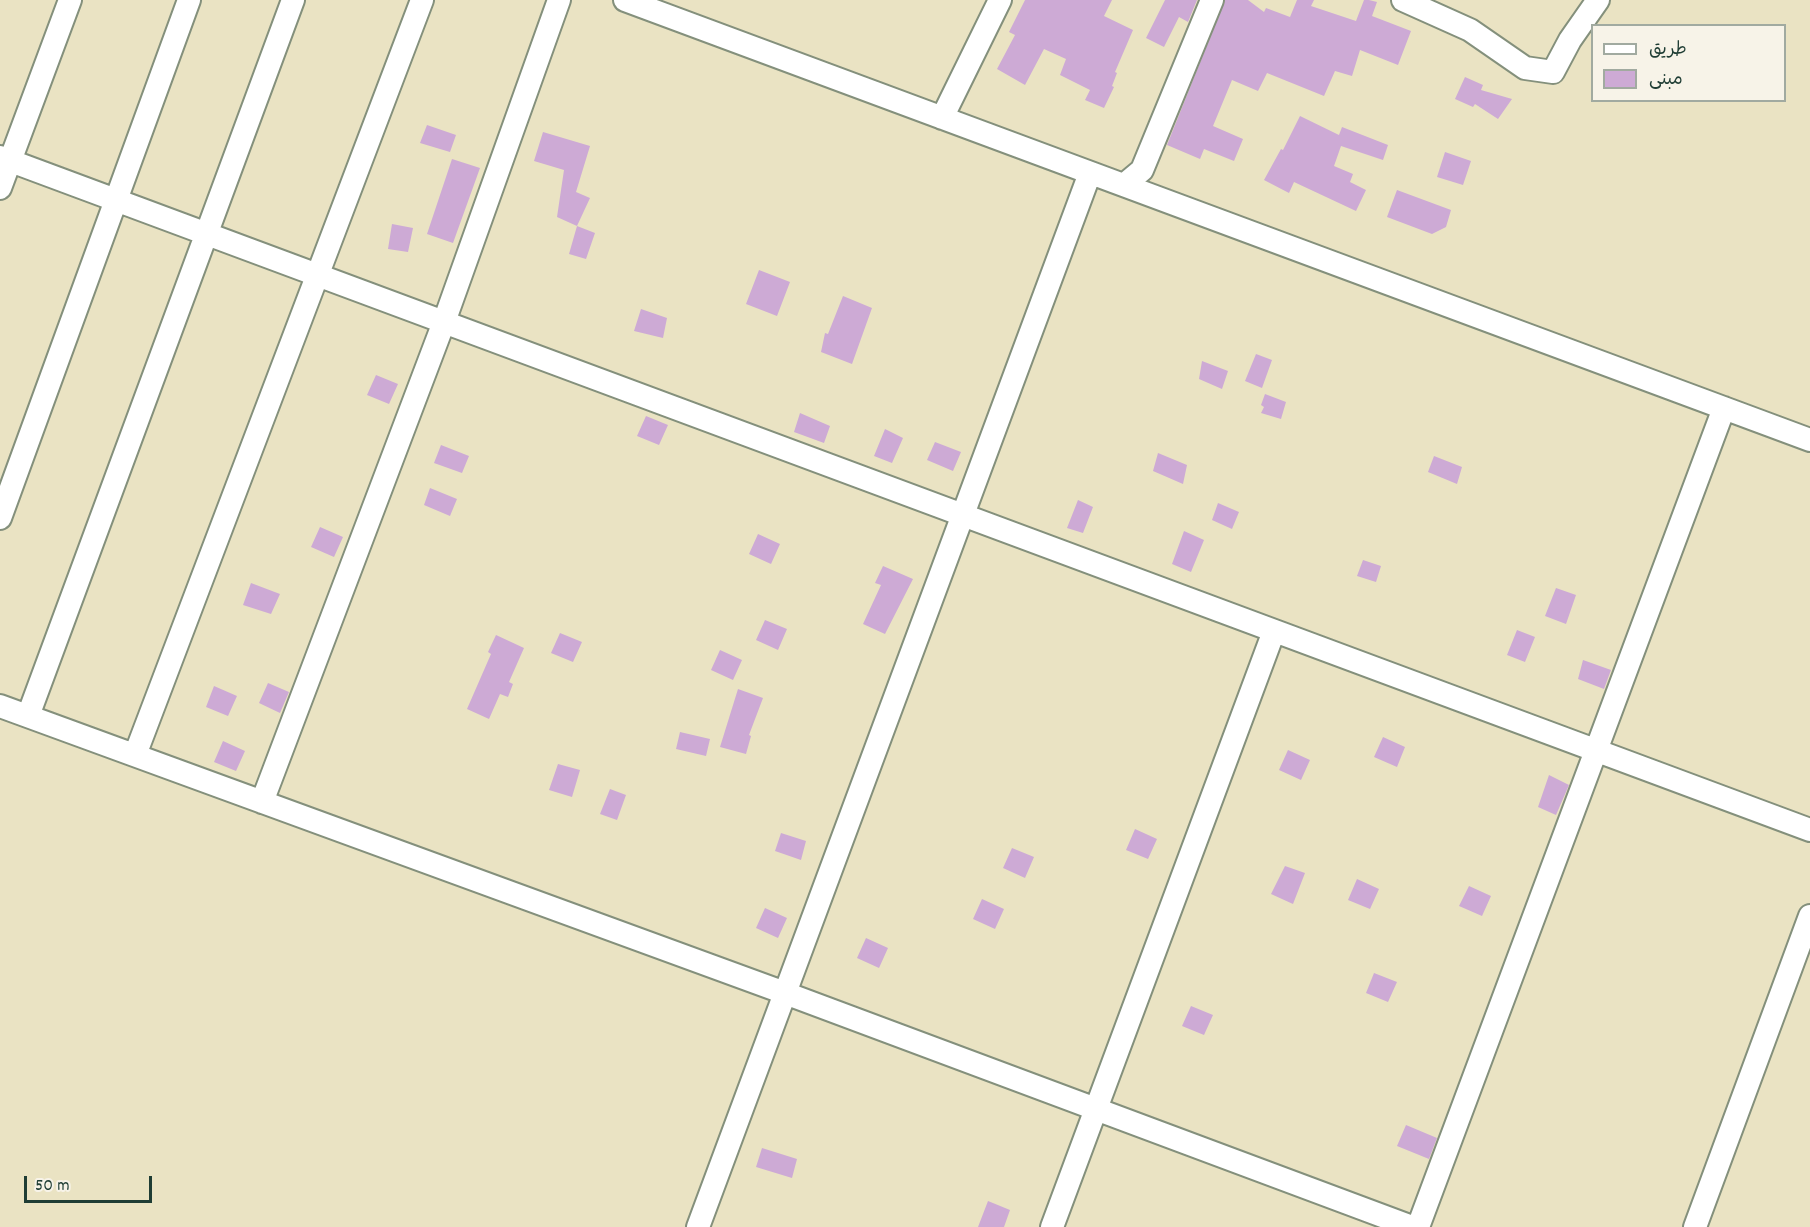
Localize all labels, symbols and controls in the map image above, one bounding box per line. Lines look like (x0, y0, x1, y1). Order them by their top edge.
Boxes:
legend (1591, 24, 1786, 102)
text: طريق (1649, 38, 1687, 63)
text: مبنى (1649, 68, 1683, 93)
scale bar (27, 1164, 154, 1202)
text: 50 m (35, 1174, 70, 1199)

